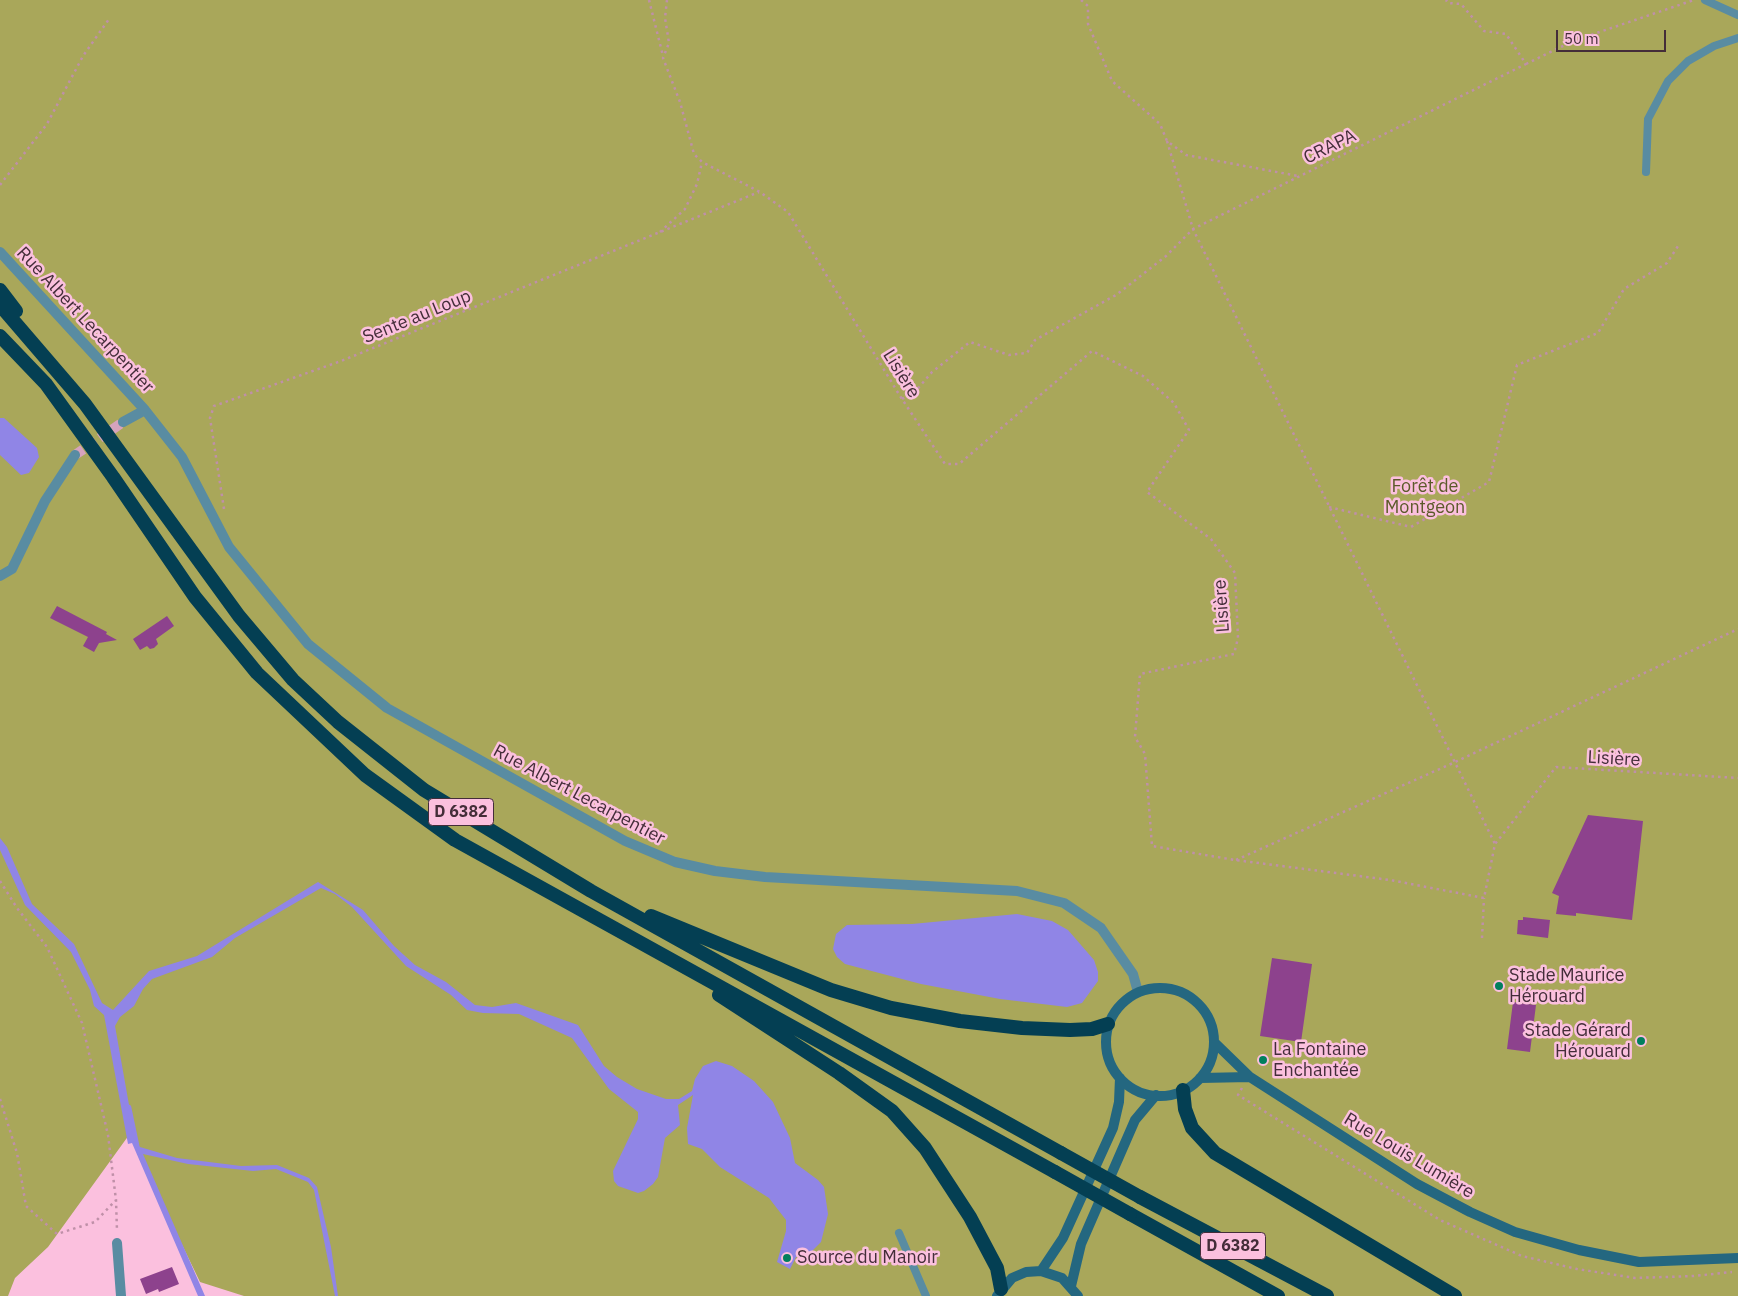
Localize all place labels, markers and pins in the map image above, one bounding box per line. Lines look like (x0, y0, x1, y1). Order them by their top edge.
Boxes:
place label: Stade Maurice Hérouard (1509, 965, 1624, 1008)
marker: Stade Maurice Hérouard (1493, 980, 1505, 992)
place label: Stade Gérard Hérouard (1525, 1020, 1631, 1062)
marker: Stade Gérard Hérouard (1635, 1035, 1647, 1047)
place label: La Fontaine Enchantée (1273, 1039, 1366, 1082)
marker: La Fontaine Enchantée (1257, 1054, 1269, 1066)
place label: Source du Manoir (797, 1247, 938, 1269)
marker: Source du Manoir (781, 1252, 793, 1264)

